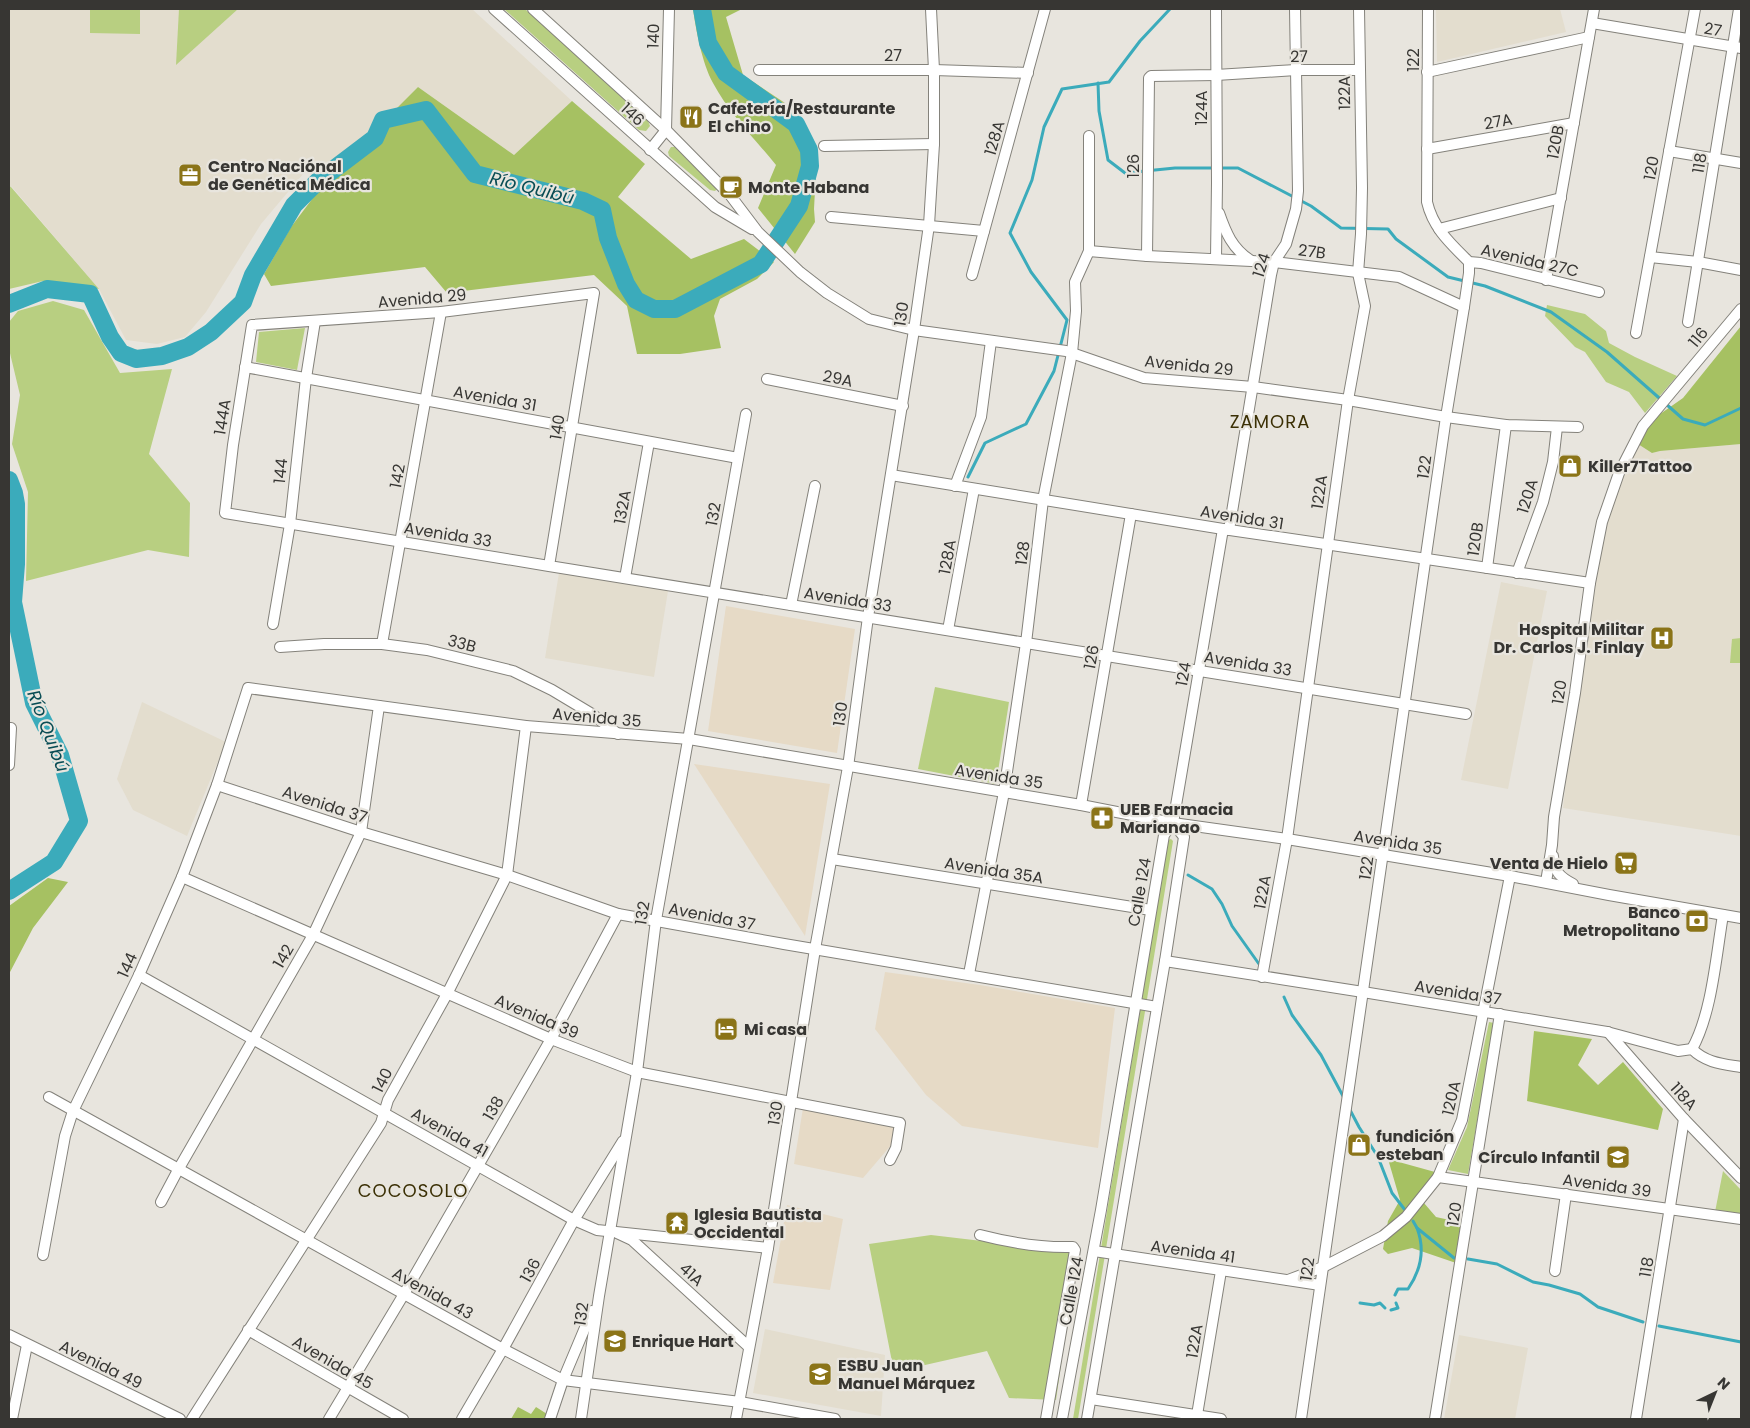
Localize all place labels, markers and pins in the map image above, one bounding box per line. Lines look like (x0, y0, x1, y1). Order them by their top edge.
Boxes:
place label: Cafetería/Restaurante El chino (708, 97, 895, 138)
restaurant icon: Cafetería/Restaurante El chino (678, 104, 704, 130)
place label: Centro Naciónal de Genética Médica (208, 155, 371, 196)
office icon: Centro Naciónal de Genética Médica (177, 162, 203, 188)
cafe icon: Monte Habana (718, 174, 744, 200)
place label: Monte Habana (748, 176, 869, 199)
shop icon: Killer7Tattoo (1557, 453, 1583, 479)
place label: Killer7Tattoo (1588, 455, 1692, 478)
place label: Hospital Militar Dr. Carlos J. Finlay (1493, 618, 1645, 659)
hospital icon: Hospital Militar Dr. Carlos J. Finlay (1649, 625, 1675, 651)
place label: UEB Farmacia Marianao (1120, 798, 1233, 839)
pharmacy icon: UEB Farmacia Marianao (1089, 805, 1115, 831)
supermarket icon: Venta de Hielo (1613, 850, 1639, 876)
place label: Venta de Hielo (1490, 852, 1608, 875)
place label: Banco Metropolitano (1563, 901, 1680, 942)
bank icon: Banco Metropolitano (1684, 908, 1710, 934)
hotel icon: Mi casa (713, 1016, 739, 1042)
place label: Mi casa (744, 1018, 807, 1041)
place label: fundición esteban (1376, 1125, 1454, 1166)
shop icon: fundición esteban (1346, 1132, 1372, 1158)
school or university icon: Círculo Infantil (1605, 1144, 1631, 1170)
place label: Círculo Infantil (1478, 1146, 1600, 1169)
place label: Iglesia Bautista Occidental (694, 1203, 822, 1244)
temple icon: Iglesia Bautista Occidental (664, 1210, 690, 1236)
school or university icon: Enrique Hart (602, 1328, 628, 1354)
place label: Enrique Hart (632, 1330, 734, 1353)
place label: ESBU Juan Manuel Márquez (838, 1354, 975, 1395)
school or university icon: ESBU Juan Manuel Márquez (807, 1361, 833, 1387)

